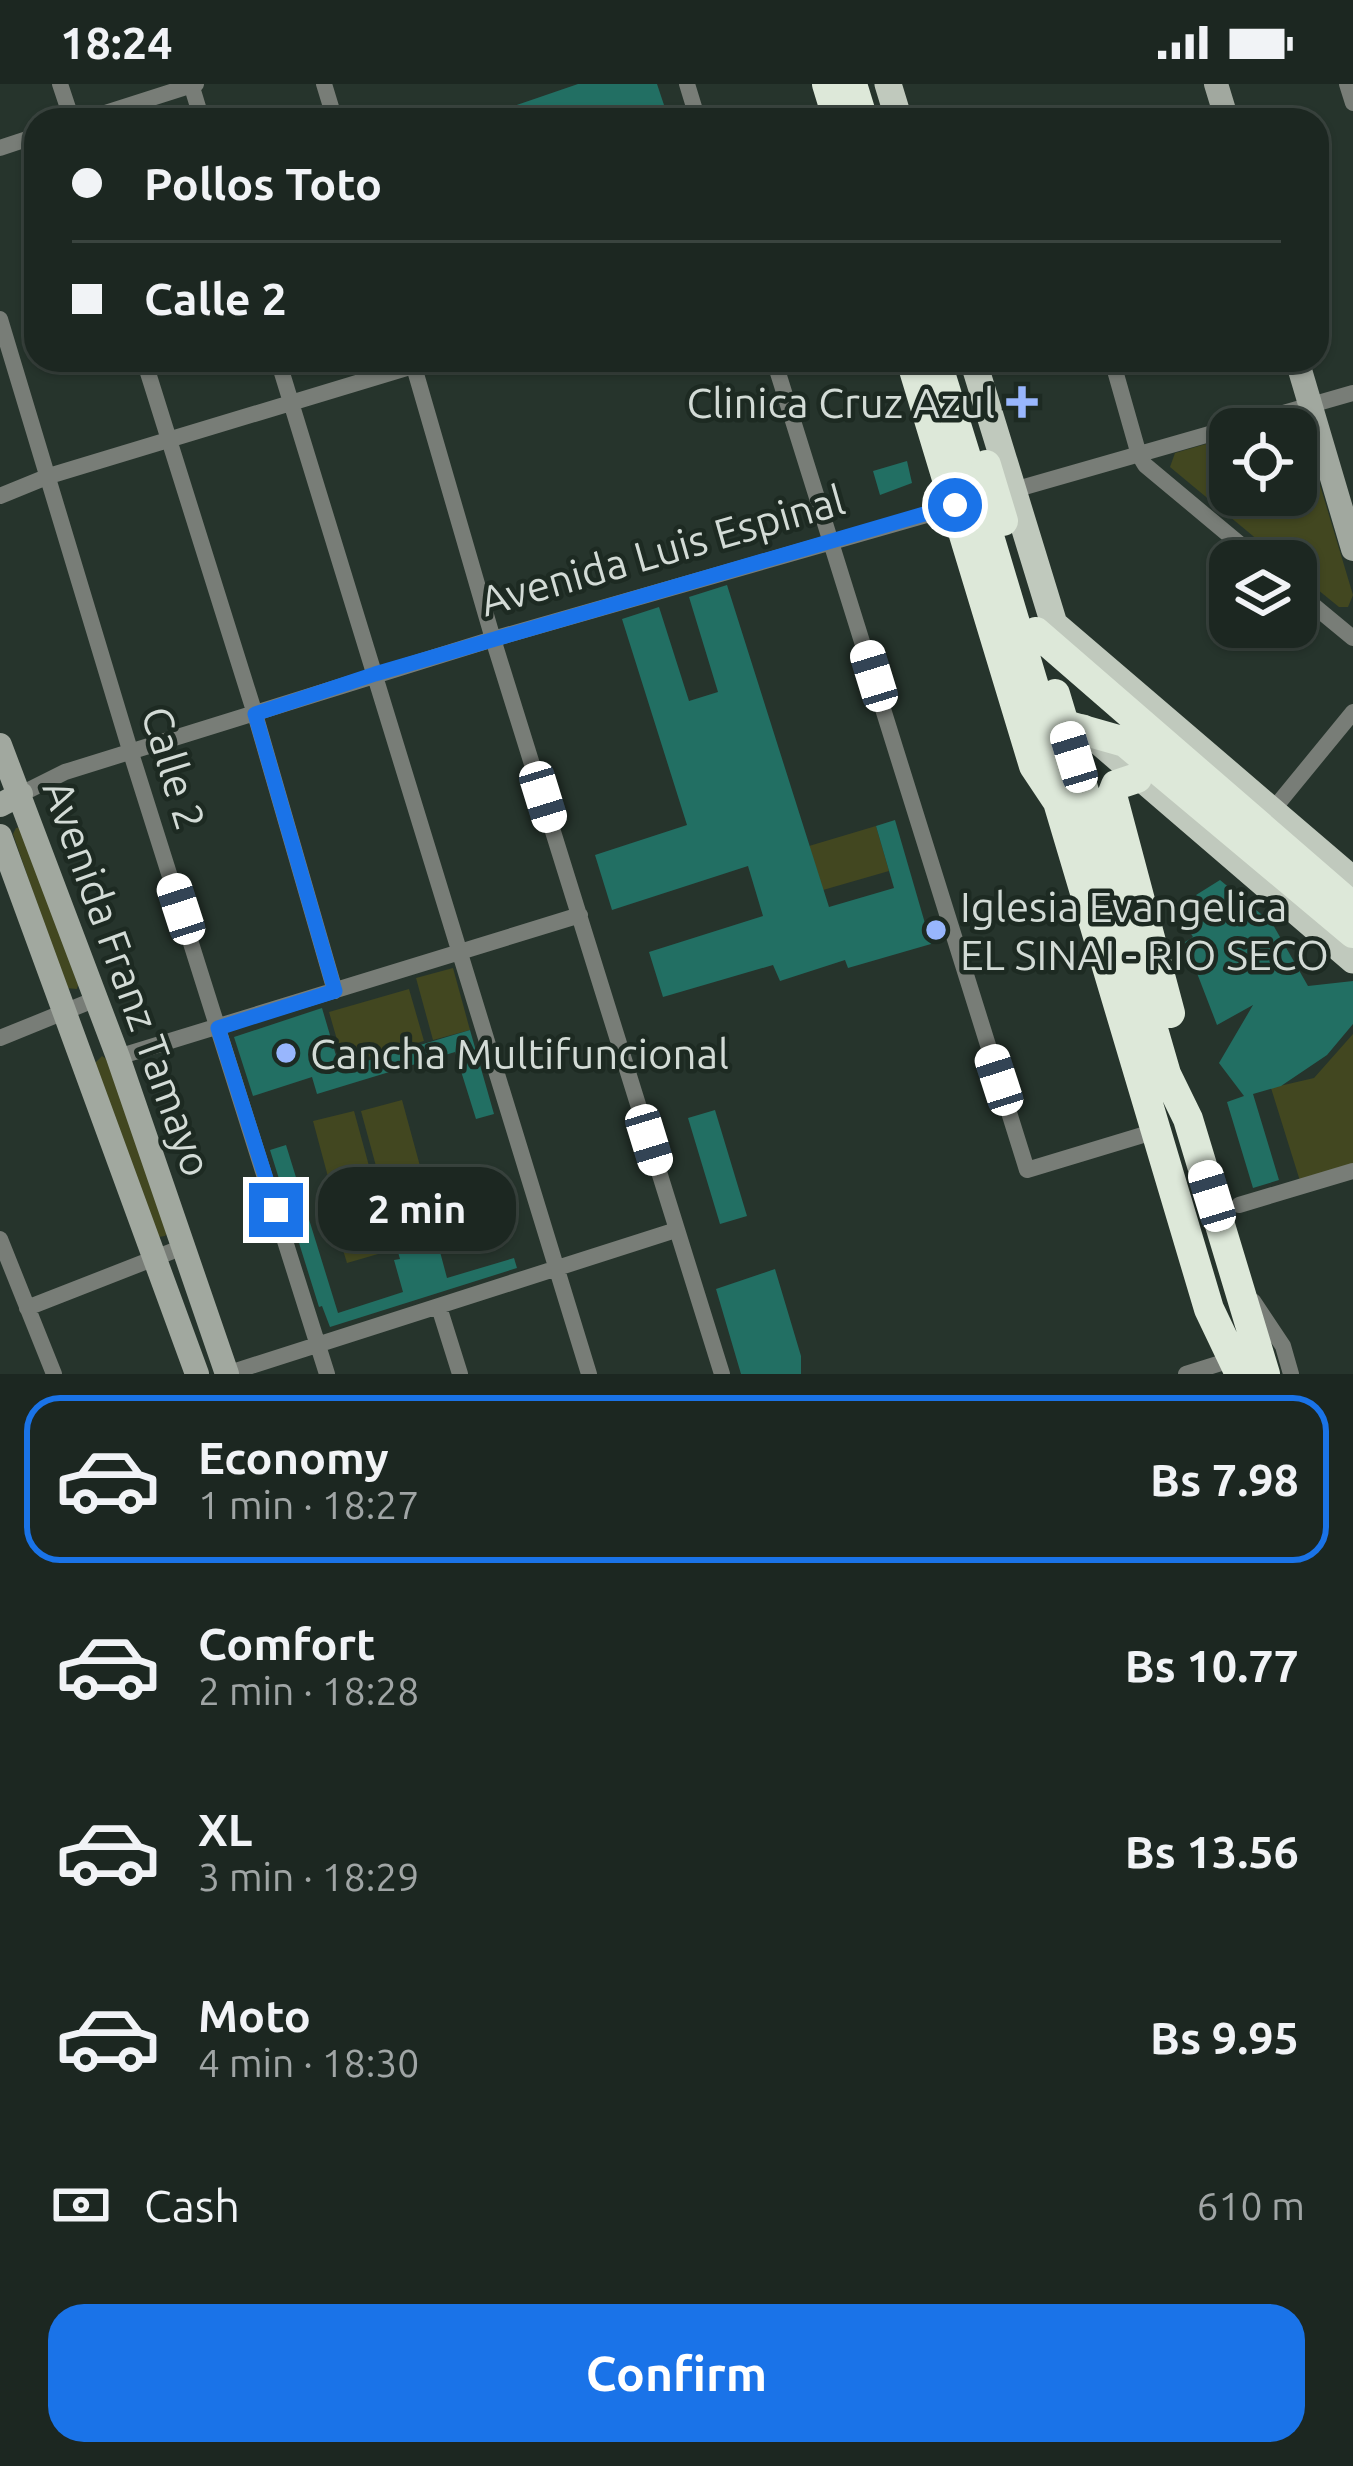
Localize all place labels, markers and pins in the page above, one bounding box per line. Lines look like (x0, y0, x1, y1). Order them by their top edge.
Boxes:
place label: Clinica Cruz Azul (686, 379, 995, 426)
marker: Clinica Cruz Azul (1006, 386, 1038, 418)
place label: Iglesia Evangelica EL SINAI - RIO SECO (960, 883, 1329, 978)
marker: Iglesia Evangelica EL SINAI - RIO SECO (923, 917, 949, 943)
place label: Cancha Multifuncional (310, 1030, 729, 1077)
marker: Cancha Multifuncional (273, 1040, 299, 1066)

